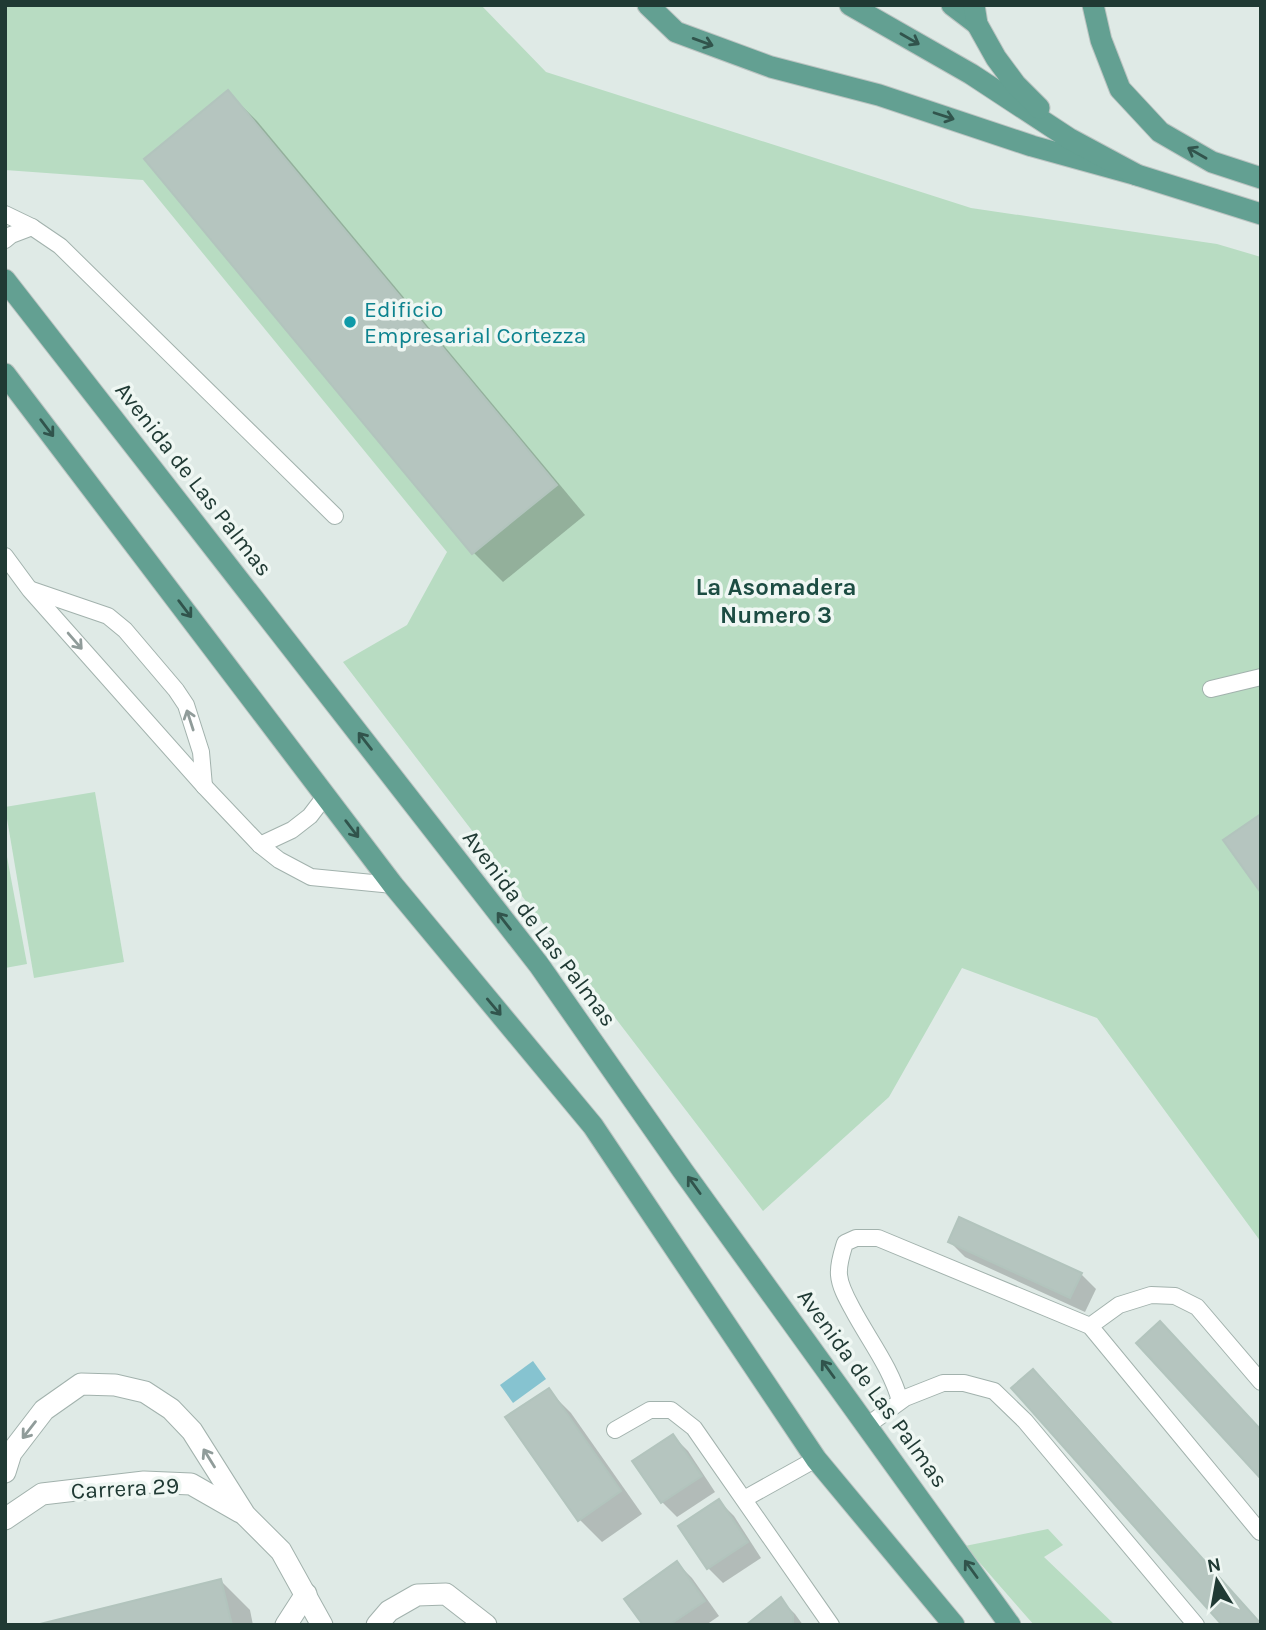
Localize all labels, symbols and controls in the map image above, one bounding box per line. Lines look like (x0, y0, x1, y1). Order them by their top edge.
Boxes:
one-way arrow (899, 32, 919, 46)
one-way arrow (692, 37, 714, 49)
one-way arrow (932, 111, 954, 124)
one-way arrow (1188, 146, 1208, 160)
place label: Edificio Empresarial Cortezza (364, 296, 586, 349)
marker: Edificio Empresarial Cortezza (342, 314, 358, 330)
street label: Avenida de Las Palmas (110, 377, 278, 582)
one-way arrow (39, 418, 54, 437)
district label: La Asomadera Numero 3 (696, 573, 856, 629)
one-way arrow (177, 599, 192, 618)
one-way arrow (67, 632, 83, 650)
one-way arrow (183, 709, 196, 731)
one-way arrow (357, 733, 372, 751)
one-way arrow (345, 819, 359, 838)
street label: Avenida de Las Palmas (457, 825, 622, 1032)
one-way arrow (497, 912, 512, 931)
one-way arrow (486, 997, 502, 1015)
one-way arrow (687, 1176, 702, 1195)
street label: Avenida de Las Palmas (792, 1284, 954, 1493)
one-way arrow (820, 1361, 835, 1379)
one-way arrow (22, 1420, 37, 1439)
one-way arrow (201, 1448, 215, 1468)
street label: Carrera 29 (70, 1472, 180, 1505)
north arrow (1182, 1546, 1252, 1616)
text: N (1205, 1553, 1223, 1577)
one-way arrow (964, 1560, 978, 1579)

